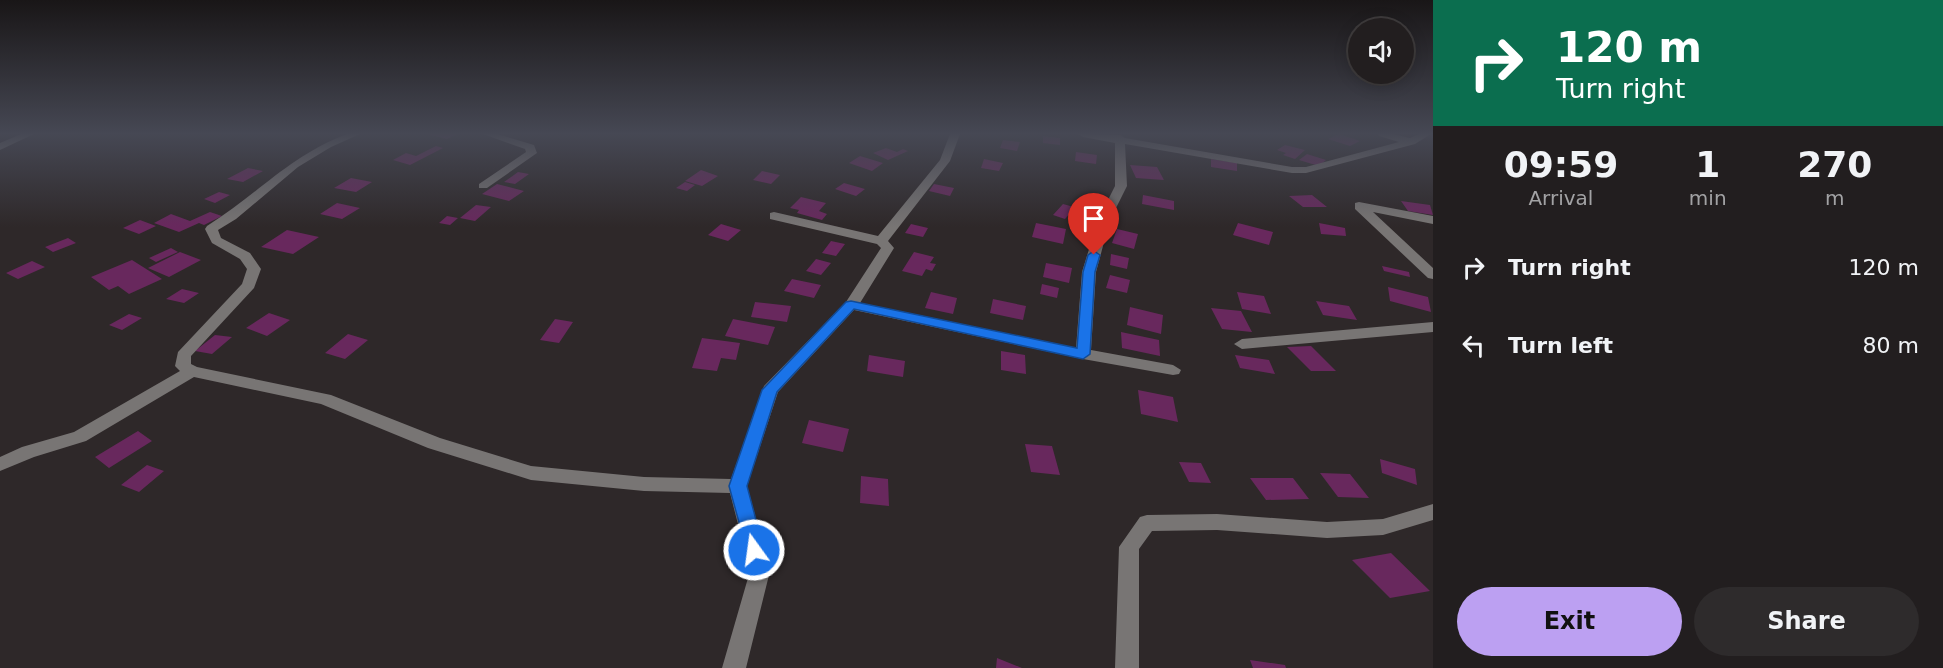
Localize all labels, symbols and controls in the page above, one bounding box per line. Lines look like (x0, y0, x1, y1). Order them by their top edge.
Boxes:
map controls (1348, 18, 1414, 84)
button: sound (1348, 18, 1414, 84)
text: 120 m (1556, 23, 1702, 72)
icon: right (1457, 24, 1535, 102)
text: Turn right (1556, 73, 1685, 104)
text: 09:59 (1504, 144, 1618, 185)
text: 1 (1695, 144, 1720, 185)
text: 270 (1797, 144, 1872, 185)
text: Arrival (1528, 186, 1593, 210)
text: min (1689, 186, 1727, 210)
text: m (1825, 186, 1845, 210)
pin (1068, 193, 1119, 255)
icon: arrive (1077, 202, 1110, 235)
icon: right (1457, 251, 1490, 284)
text: Turn right (1508, 255, 1631, 280)
text: 120 m (1849, 255, 1919, 280)
icon: left (1457, 329, 1490, 362)
text: Turn left (1508, 333, 1613, 358)
text: 80 m (1863, 333, 1919, 358)
position arrow (722, 518, 786, 582)
button: Exit (1457, 587, 1682, 656)
button: Share (1694, 587, 1919, 656)

